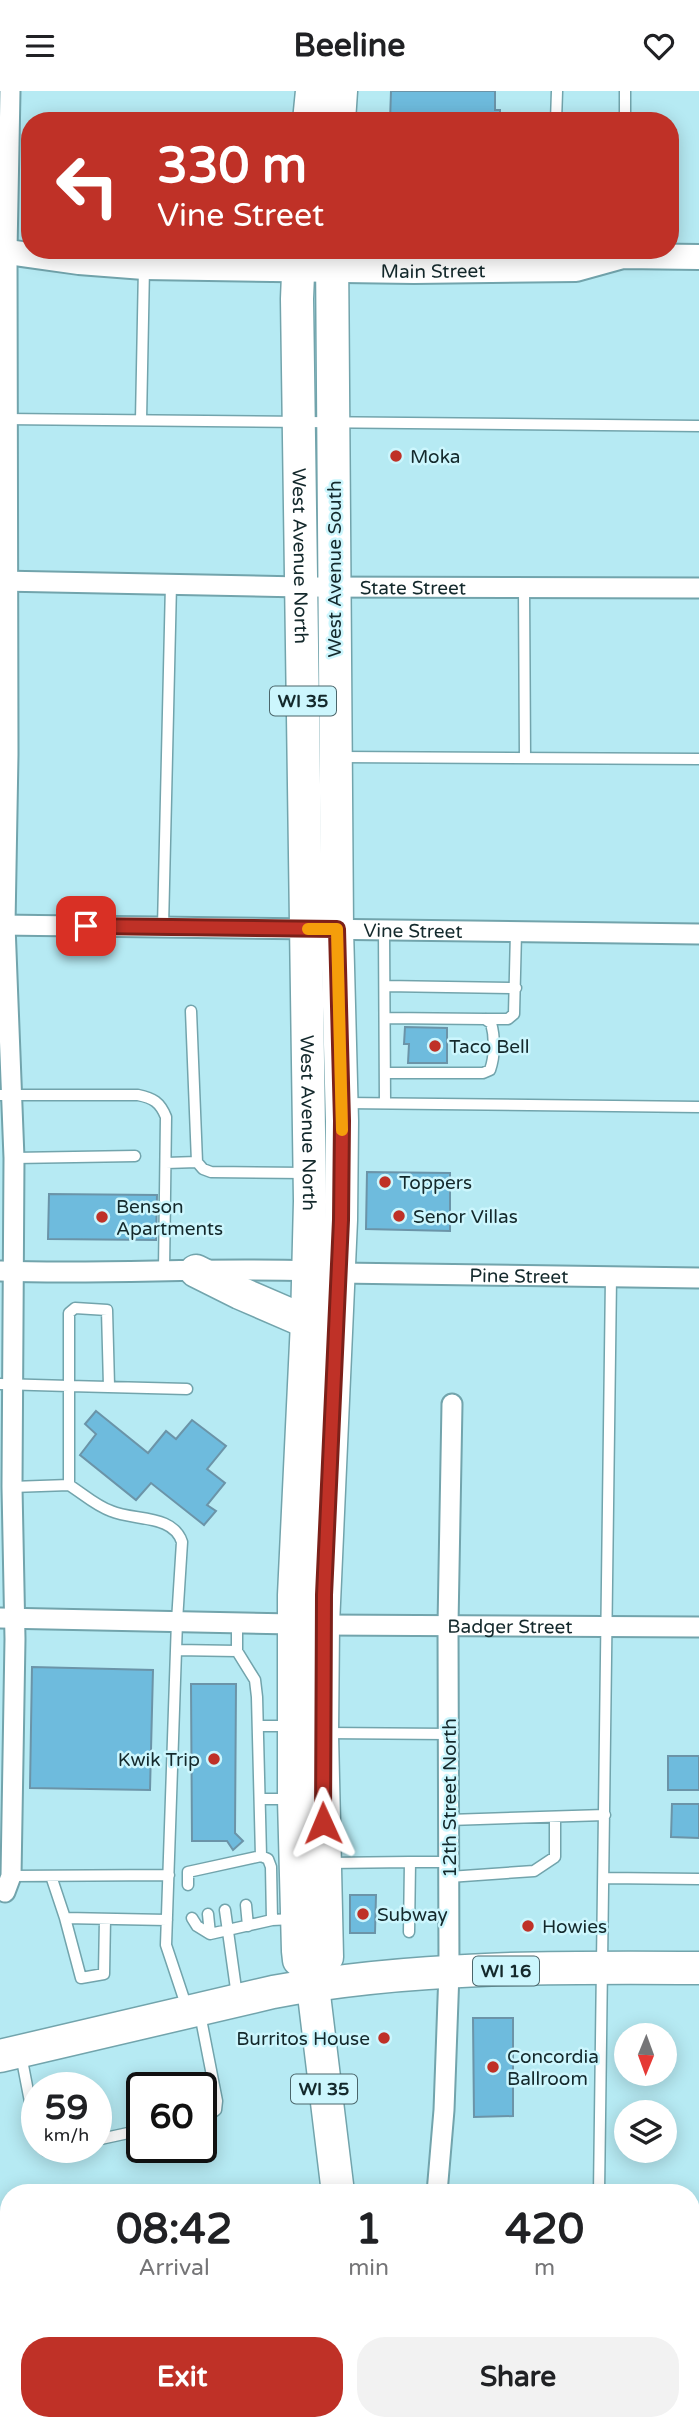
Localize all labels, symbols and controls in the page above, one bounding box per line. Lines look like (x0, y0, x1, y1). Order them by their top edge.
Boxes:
icon: menu (21, 27, 59, 65)
text: Beeline (294, 27, 405, 65)
icon: heart (640, 27, 678, 65)
text: 330 m (157, 137, 307, 196)
icon: left (42, 140, 133, 231)
text: Vine Street (157, 197, 324, 235)
street label: Main Street (381, 260, 485, 283)
place label: Moka (410, 446, 460, 468)
marker: Moka (388, 448, 404, 464)
street label: West Avenue North (287, 468, 312, 644)
street label: West Avenue South (324, 481, 346, 657)
street label: State Street (360, 577, 466, 599)
road number: WI 35 (270, 687, 336, 715)
pin (56, 896, 116, 956)
icon: arrive (67, 907, 105, 945)
street label: Vine Street (363, 920, 463, 943)
street label: West Avenue North (296, 1035, 320, 1211)
place label: Taco Bell (449, 1036, 530, 1058)
marker: Taco Bell (427, 1038, 443, 1054)
place label: Toppers (399, 1172, 472, 1194)
marker: Toppers (377, 1174, 393, 1190)
place label: Benson Apartments (116, 1196, 223, 1240)
place label: Senor Villas (413, 1206, 518, 1228)
marker: Senor Villas (391, 1208, 407, 1224)
marker: Benson Apartments (94, 1209, 110, 1225)
street label: Pine Street (469, 1265, 569, 1288)
street label: Badger Street (447, 1616, 573, 1638)
street label: 12th Street North (439, 1718, 461, 1878)
place label: Kwik Trip (118, 1749, 200, 1771)
marker: Kwik Trip (206, 1751, 222, 1767)
position arrow (286, 1786, 360, 1860)
place label: Subway (377, 1904, 448, 1926)
marker: Subway (355, 1906, 371, 1922)
place label: Howies (542, 1916, 607, 1938)
marker: Howies (520, 1918, 536, 1934)
road number: WI 16 (473, 1957, 539, 1985)
north arrow (614, 2023, 677, 2086)
map controls (614, 2023, 677, 2163)
place label: Burritos House (236, 2028, 370, 2050)
marker: Burritos House (376, 2030, 392, 2046)
place label: Concordia Ballroom (507, 2046, 599, 2090)
marker: Concordia Ballroom (485, 2059, 501, 2075)
speed limit sign: 60 (126, 2072, 217, 2163)
road number: WI 35 (291, 2075, 357, 2103)
text: 59 (45, 2087, 88, 2129)
button: layers (614, 2100, 677, 2163)
text: km/h (44, 2124, 89, 2146)
text: 08:42 (116, 2204, 232, 2255)
text: 1 (355, 2204, 382, 2255)
text: 420 (505, 2204, 584, 2255)
text: Arrival (139, 2254, 210, 2282)
text: min (348, 2254, 389, 2282)
text: m (534, 2254, 555, 2282)
button: Exit (21, 2337, 343, 2417)
button: Share (357, 2337, 679, 2417)

